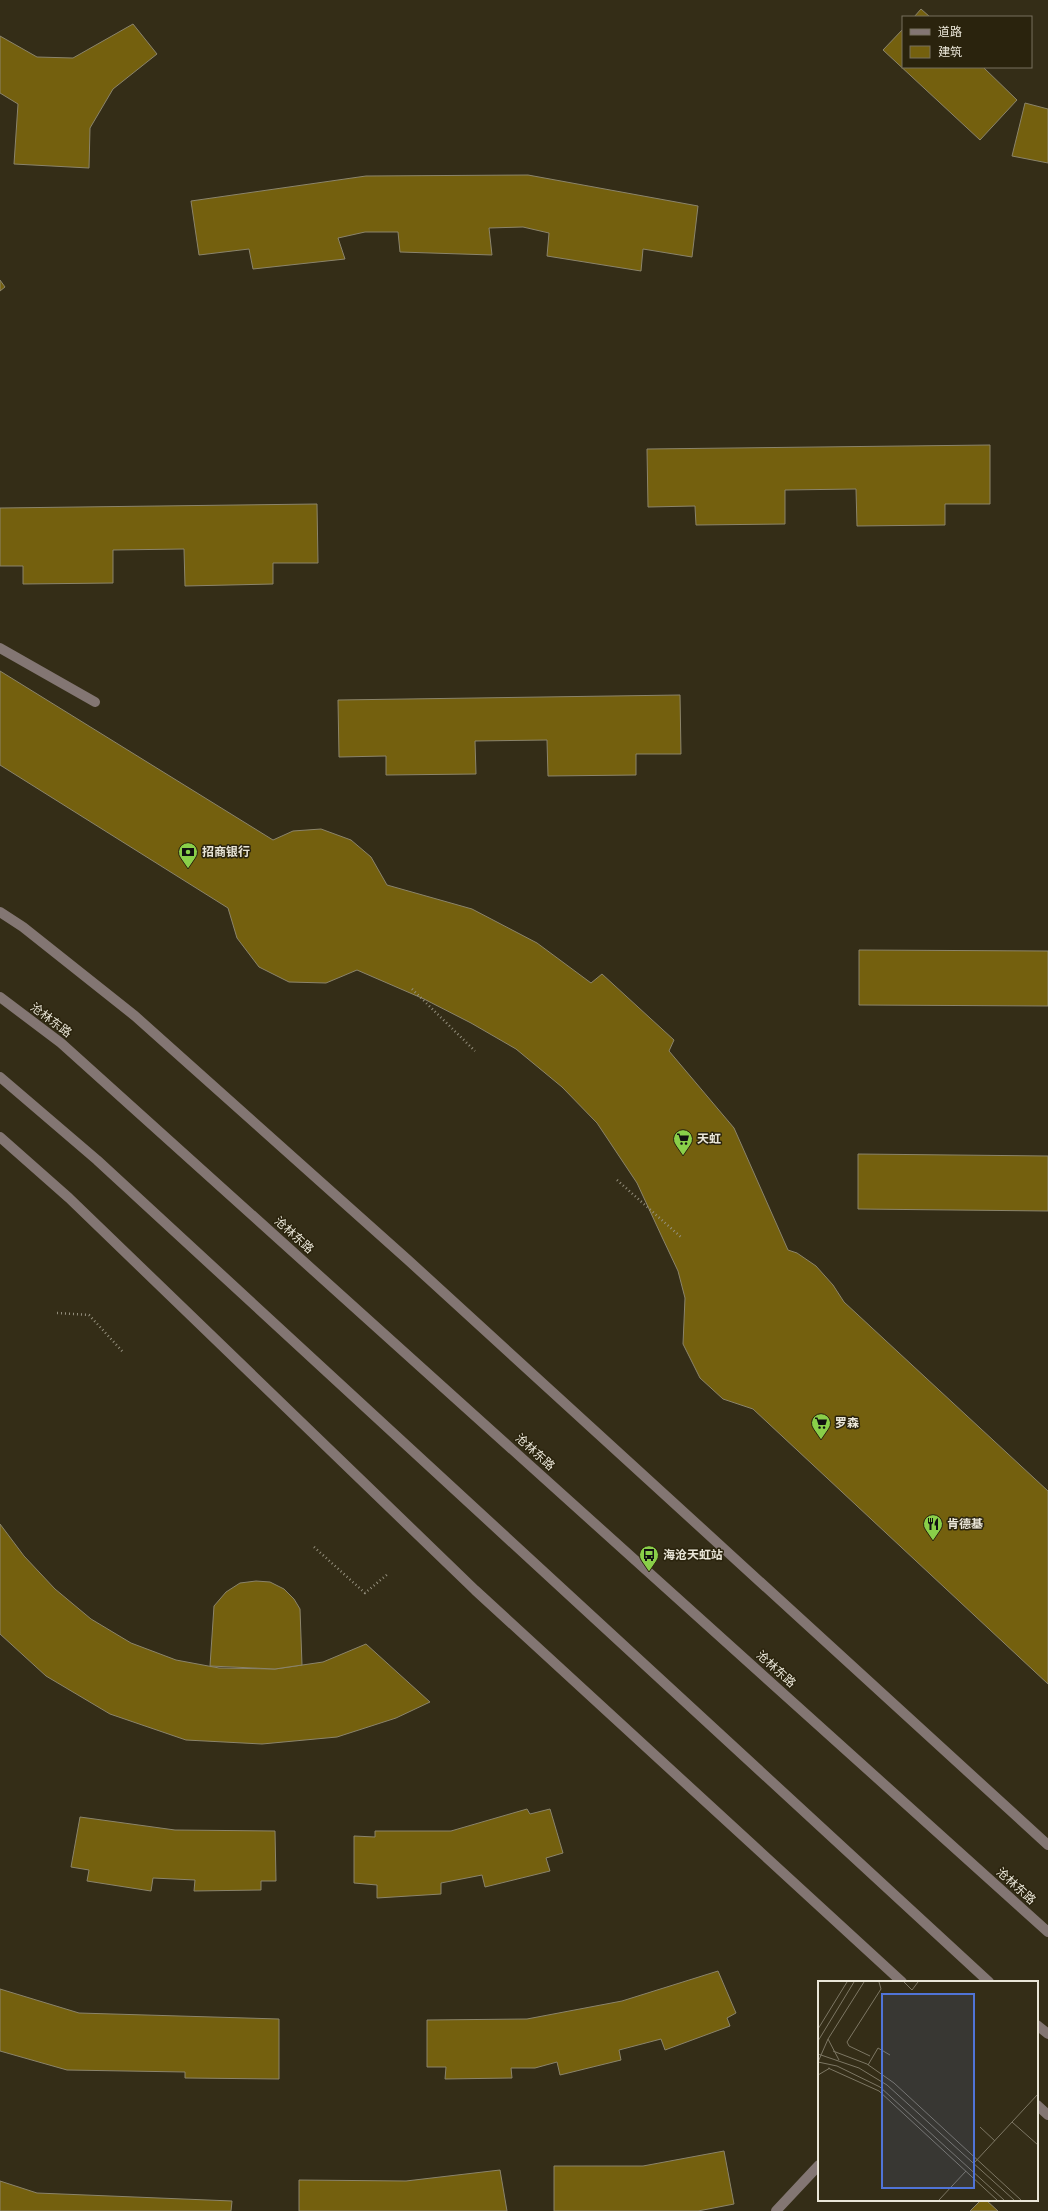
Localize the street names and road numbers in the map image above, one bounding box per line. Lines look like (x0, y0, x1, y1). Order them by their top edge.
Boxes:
street label: 沧林东路 (28, 1000, 74, 1040)
street label: 沧林东路 (271, 1214, 317, 1256)
street label: 沧林东路 (512, 1431, 558, 1473)
street label: 沧林东路 (753, 1648, 799, 1690)
street label: 沧林东路 (993, 1865, 1039, 1907)

